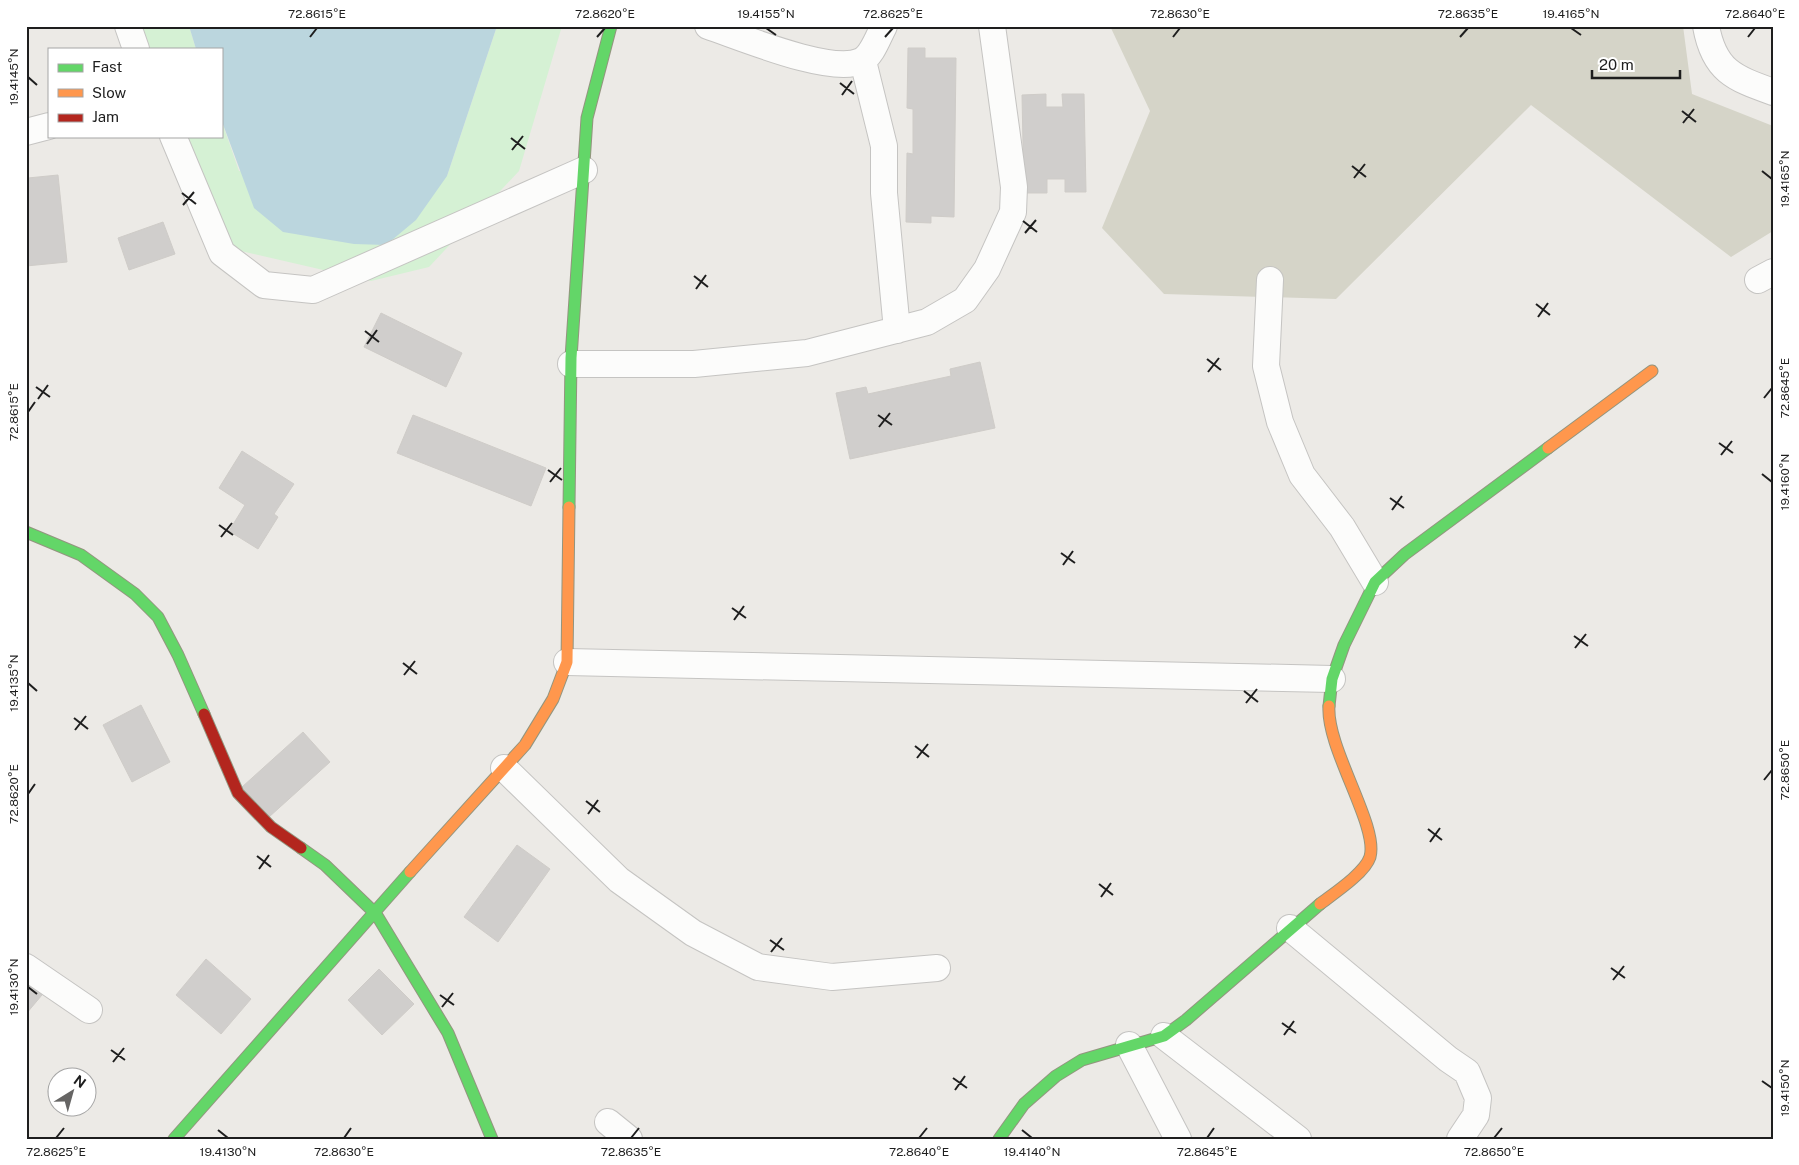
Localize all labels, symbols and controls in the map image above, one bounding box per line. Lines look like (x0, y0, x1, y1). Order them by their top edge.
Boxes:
text: 72.8615°E (288, 7, 346, 21)
text: 72.8620°E (575, 7, 635, 21)
text: 19.4155°N (737, 7, 795, 21)
text: 72.8625°E (863, 7, 923, 21)
text: 72.8630°E (1150, 7, 1210, 21)
text: 72.8635°E (1438, 7, 1498, 21)
text: 19.4165°N (1542, 7, 1600, 21)
text: 72.8640°E (1725, 7, 1785, 21)
text: 19.4145°N (7, 48, 21, 106)
legend (48, 48, 222, 138)
scale bar (1592, 48, 1679, 80)
text: 20 m (1599, 56, 1634, 73)
text: Fast (92, 58, 122, 75)
text: Slow (92, 84, 127, 101)
text: Jam (92, 108, 119, 125)
text: 19.4165°N (1778, 150, 1792, 208)
text: 72.8645°E (1778, 358, 1792, 418)
text: 72.8615°E (7, 383, 21, 441)
text: 19.4160°N (1778, 454, 1792, 510)
text: 19.4135°N (7, 654, 21, 712)
text: 72.8650°E (1778, 740, 1792, 800)
text: 72.8620°E (7, 764, 21, 824)
text: 19.4130°N (7, 959, 21, 1015)
text: 19.4150°N (1778, 1059, 1792, 1117)
north arrow (48, 1068, 98, 1118)
text: N (71, 1072, 89, 1091)
text: 72.8625°E (26, 1145, 86, 1159)
text: 19.4130°N (200, 1145, 256, 1159)
text: 72.8630°E (314, 1145, 374, 1159)
text: 72.8635°E (601, 1145, 661, 1159)
text: 72.8640°E (889, 1145, 949, 1159)
text: 19.4140°N (1004, 1145, 1060, 1159)
text: 72.8645°E (1177, 1145, 1237, 1159)
text: 72.8650°E (1464, 1145, 1524, 1159)

